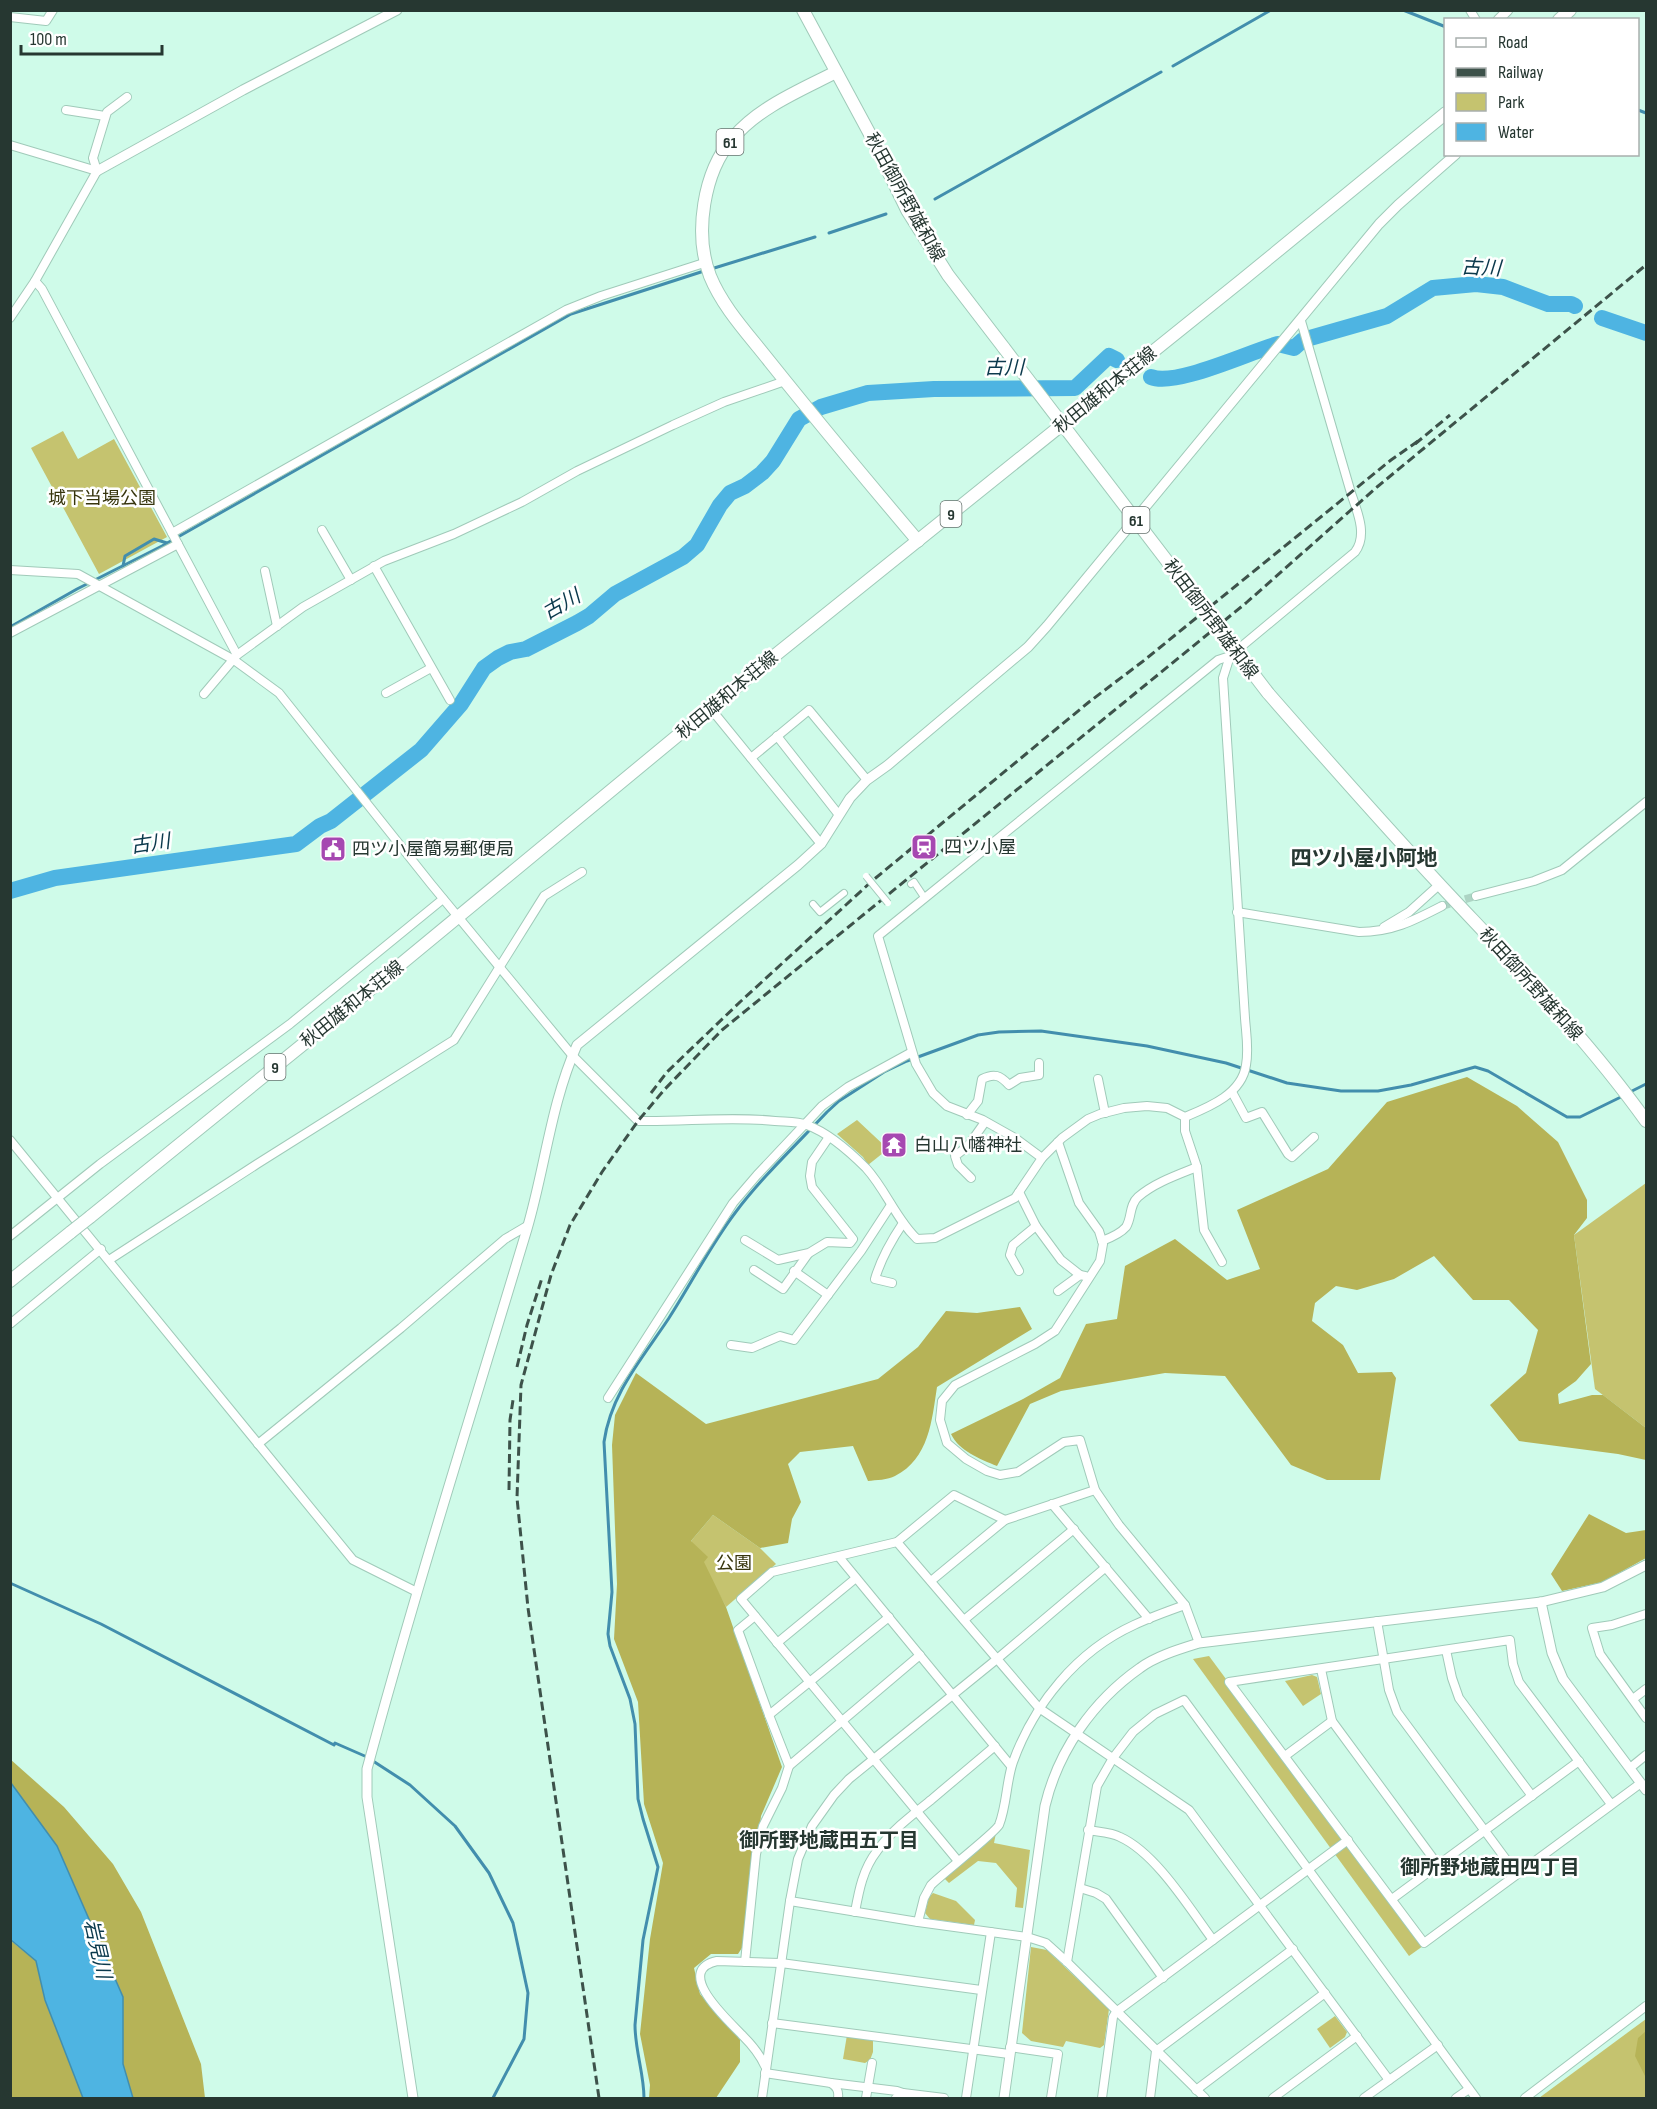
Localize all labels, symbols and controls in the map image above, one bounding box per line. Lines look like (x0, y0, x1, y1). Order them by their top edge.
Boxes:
scale bar (21, 18, 162, 56)
legend (1444, 18, 1639, 156)
text: 100 m (30, 29, 67, 50)
text: Road (1498, 32, 1528, 53)
text: Railway (1498, 62, 1543, 83)
text: Park (1498, 92, 1524, 113)
text: Water (1498, 122, 1534, 143)
road number: 61 (716, 129, 744, 155)
street label: 秋田御所野雄和線 (860, 129, 949, 265)
water label: 古川 (1460, 255, 1504, 281)
street label: 秋田雄和本荘線 (1050, 343, 1161, 438)
water label: 古川 (984, 356, 1026, 380)
park label: 城下当場公園 (48, 488, 156, 509)
road number: 9 (940, 501, 962, 527)
road number: 61 (1122, 507, 1150, 533)
street label: 秋田御所野雄和線 (1159, 555, 1262, 683)
water label: 古川 (538, 583, 587, 625)
street label: 秋田雄和本荘線 (672, 647, 782, 744)
water label: 古川 (129, 829, 174, 859)
station icon: 四ツ小屋 (909, 832, 939, 862)
public building icon: 四ツ小屋簡易郵便局 (318, 834, 348, 864)
place label: 四ツ小屋 (944, 837, 1016, 858)
place label: 四ツ小屋簡易郵便局 (352, 839, 514, 860)
district label: 四ツ小屋小阿地 (1291, 846, 1438, 871)
street label: 秋田御所野雄和線 (1475, 924, 1587, 1045)
street label: 秋田雄和本荘線 (297, 957, 408, 1052)
road number: 9 (264, 1054, 286, 1080)
temple icon: 白山八幡神社 (879, 1130, 909, 1160)
place label: 白山八幡神社 (914, 1135, 1022, 1156)
park label: 公園 (716, 1553, 752, 1574)
district label: 御所野地蔵田五丁目 (739, 1829, 919, 1853)
district label: 御所野地蔵田四丁目 (1400, 1856, 1580, 1880)
water label: 岩見川 (79, 1917, 116, 1983)

